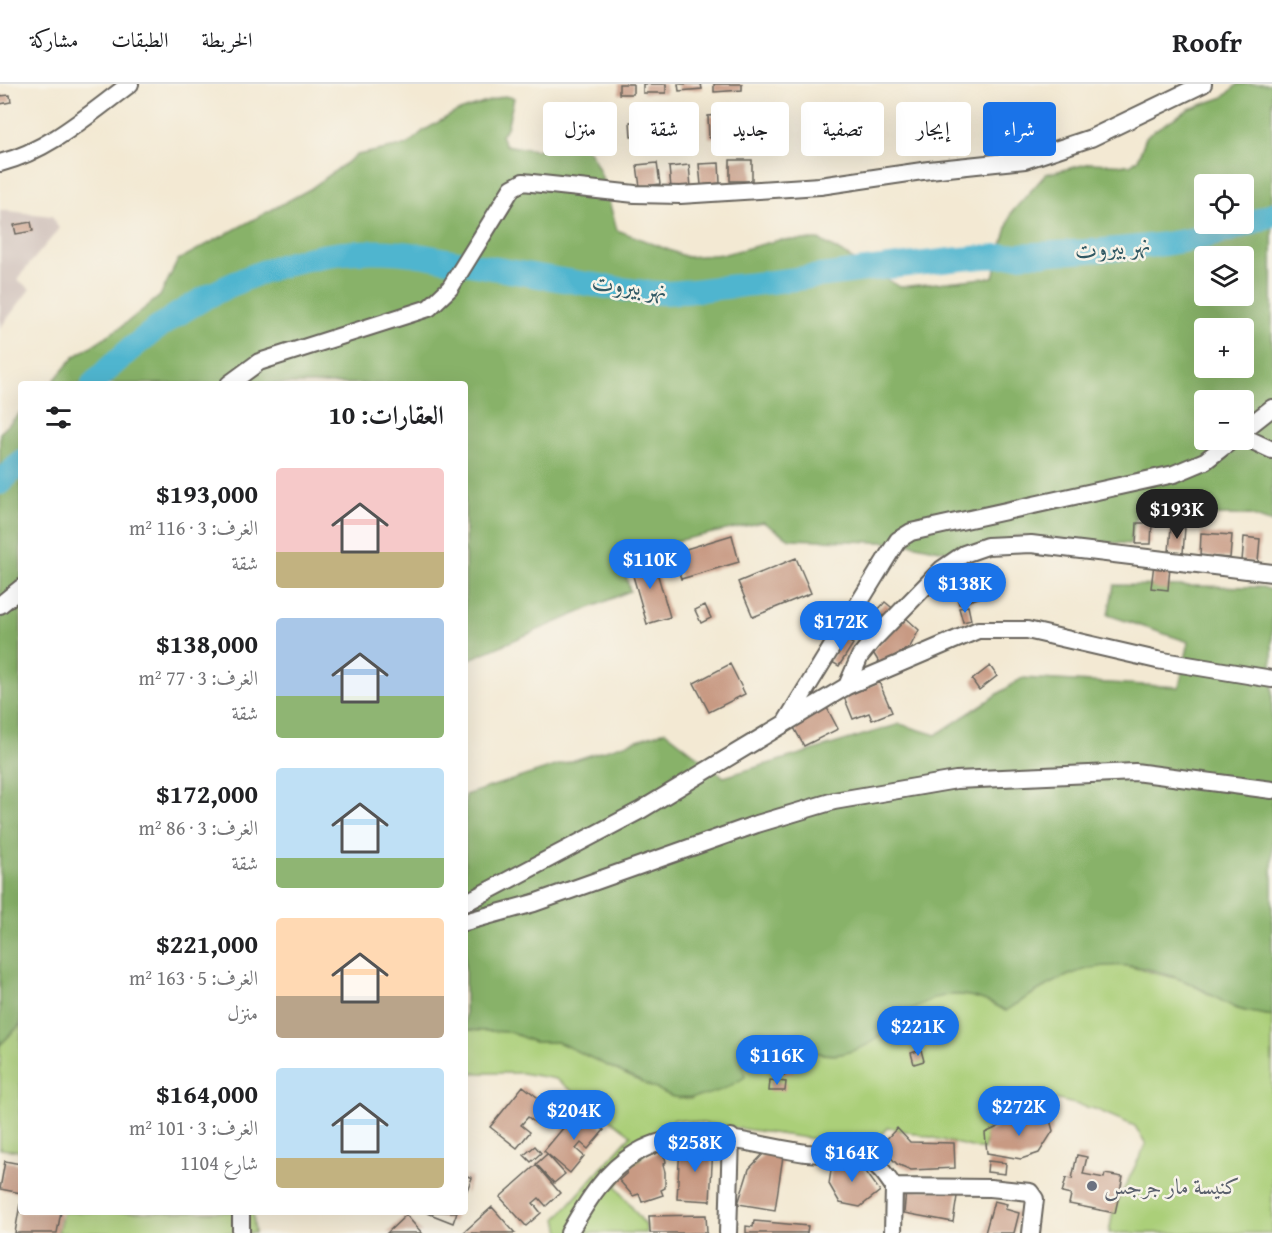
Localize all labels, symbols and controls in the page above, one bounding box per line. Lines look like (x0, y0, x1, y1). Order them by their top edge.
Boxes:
text: Roofr (1172, 21, 1242, 62)
text: مشاركة (30, 24, 78, 55)
text: الطبقات (111, 24, 168, 55)
text: الخريطة (201, 24, 253, 55)
chip: منزل (543, 102, 617, 156)
chip: شقة (629, 102, 699, 156)
chip: جديد (711, 102, 789, 156)
chip: تصفية (801, 102, 884, 156)
chip: إيجار (896, 102, 971, 156)
chip: شراء (983, 102, 1056, 156)
map controls (1194, 174, 1254, 450)
button: locate (1194, 174, 1254, 234)
water label: نهر بيروت (1074, 225, 1152, 268)
button: layers (1194, 246, 1254, 306)
water label: نهر بيروت (591, 264, 669, 307)
button: + (1194, 318, 1254, 378)
button: − (1194, 390, 1254, 450)
text: العقارات: 10 (328, 395, 444, 434)
icon: filters (42, 401, 75, 434)
text: $193,000 (156, 474, 258, 513)
pin: $193K (1135, 489, 1219, 540)
icon: home (324, 492, 396, 564)
text: $193K (1150, 494, 1204, 523)
text: الغرف: 3 · 116 m² (129, 513, 258, 542)
pin: $110K (608, 539, 692, 590)
text: $110K (623, 544, 677, 573)
text: شقة (232, 548, 258, 577)
pin: $138K (923, 563, 1007, 614)
text: $138K (938, 568, 992, 597)
pin: $172K (799, 601, 883, 652)
text: $172K (814, 606, 868, 635)
text: $138,000 (156, 624, 258, 663)
icon: home (324, 642, 396, 714)
text: الغرف: 3 · 77 m² (139, 663, 258, 692)
text: شقة (232, 698, 258, 727)
text: $172,000 (156, 774, 258, 813)
icon: home (324, 792, 396, 864)
text: الغرف: 3 · 86 m² (139, 813, 258, 842)
text: شقة (232, 848, 258, 877)
text: $221,000 (156, 924, 258, 963)
icon: home (324, 942, 396, 1014)
text: الغرف: 5 · 163 m² (129, 963, 258, 992)
text: منزل (227, 998, 258, 1027)
pin: $221K (876, 1006, 960, 1057)
text: $221K (891, 1011, 945, 1040)
pin: $116K (735, 1035, 819, 1086)
text: $116K (750, 1040, 804, 1069)
text: $164,000 (156, 1074, 258, 1113)
pin: $272K (977, 1086, 1061, 1137)
pin: $204K (532, 1090, 616, 1141)
text: $272K (992, 1091, 1046, 1120)
icon: home (324, 1092, 396, 1164)
text: $204K (547, 1095, 601, 1124)
text: الغرف: 3 · 101 m² (129, 1113, 258, 1142)
pin: $258K (653, 1122, 737, 1173)
text: $258K (668, 1127, 722, 1156)
pin: $164K (810, 1132, 894, 1183)
text: $164K (825, 1137, 879, 1166)
text: شارع 1104 (180, 1148, 258, 1177)
place label: كنيسة مار جرجس (1104, 1170, 1240, 1202)
marker: كنيسة مار جرجس (1085, 1179, 1099, 1193)

